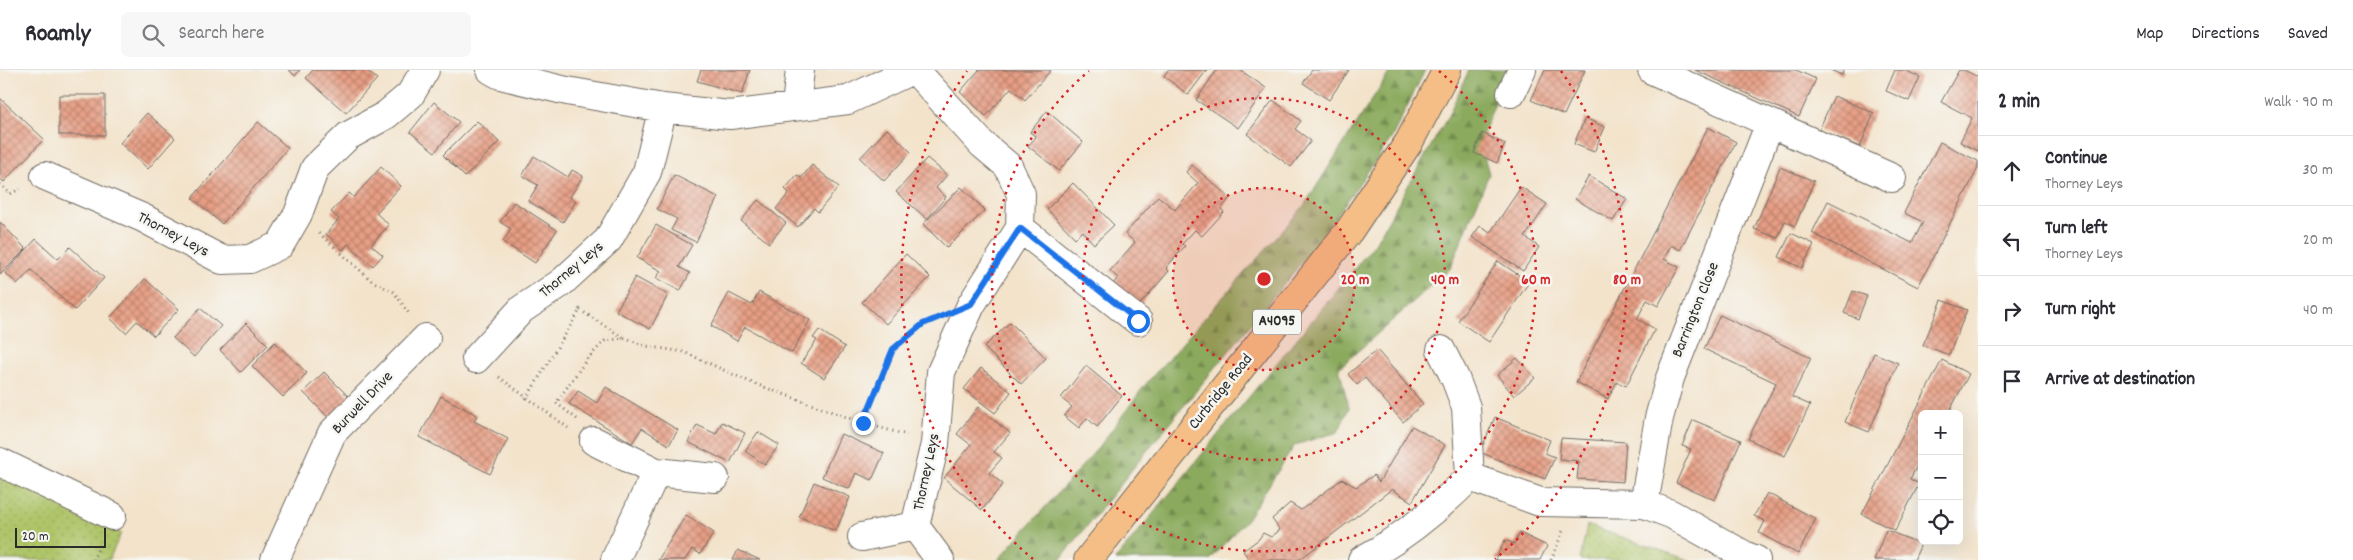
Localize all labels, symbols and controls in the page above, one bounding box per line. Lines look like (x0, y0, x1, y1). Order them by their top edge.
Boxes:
search box (121, 12, 471, 57)
text: Roamly (25, 18, 91, 52)
icon: search (139, 21, 167, 49)
text: Search here (179, 21, 264, 48)
text: Map (2136, 22, 2163, 47)
text: Directions (2191, 22, 2260, 47)
text: Saved (2288, 22, 2328, 47)
text: 2 min (1998, 88, 2040, 118)
text: Walk · 90 m (2264, 91, 2333, 114)
text: Continue (2045, 146, 2107, 173)
icon: ahead (1998, 157, 2026, 185)
text: 30 m (2303, 159, 2333, 182)
text: Thorney Leys (2045, 173, 2123, 196)
street label: Thorney Leys (133, 206, 213, 264)
text: Turn left (2045, 216, 2108, 243)
icon: left (1998, 227, 2026, 255)
text: 20 m (2303, 229, 2333, 252)
street label: Thorney Leys (535, 236, 610, 304)
text: Thorney Leys (2045, 243, 2123, 266)
street label: Barrington Close (1666, 259, 1726, 361)
centre of rings (1255, 270, 1273, 288)
text: 20 m (1341, 270, 1369, 292)
text: 40 m (1431, 270, 1459, 292)
text: 60 m (1521, 270, 1551, 292)
text: 80 m (1613, 270, 1641, 292)
icon: right (1998, 297, 2026, 325)
text: Turn right (2045, 297, 2116, 324)
text: 40 m (2303, 299, 2333, 322)
route start (1127, 310, 1150, 333)
road number: A4095 (1253, 310, 1301, 334)
street label: Curbridge Road (1183, 349, 1259, 435)
street label: Burwell Drive (327, 366, 399, 440)
icon: arrive (1998, 367, 2026, 395)
text: Arrive at destination (2045, 367, 2195, 394)
map controls (1918, 410, 1963, 545)
button: + (1918, 410, 1963, 455)
route end (852, 412, 875, 435)
street label: Thorney Leys (908, 431, 946, 513)
button: − (1918, 455, 1963, 500)
button: locate (1918, 500, 1963, 545)
scale bar (15, 525, 106, 548)
text: 20 m (22, 527, 49, 547)

